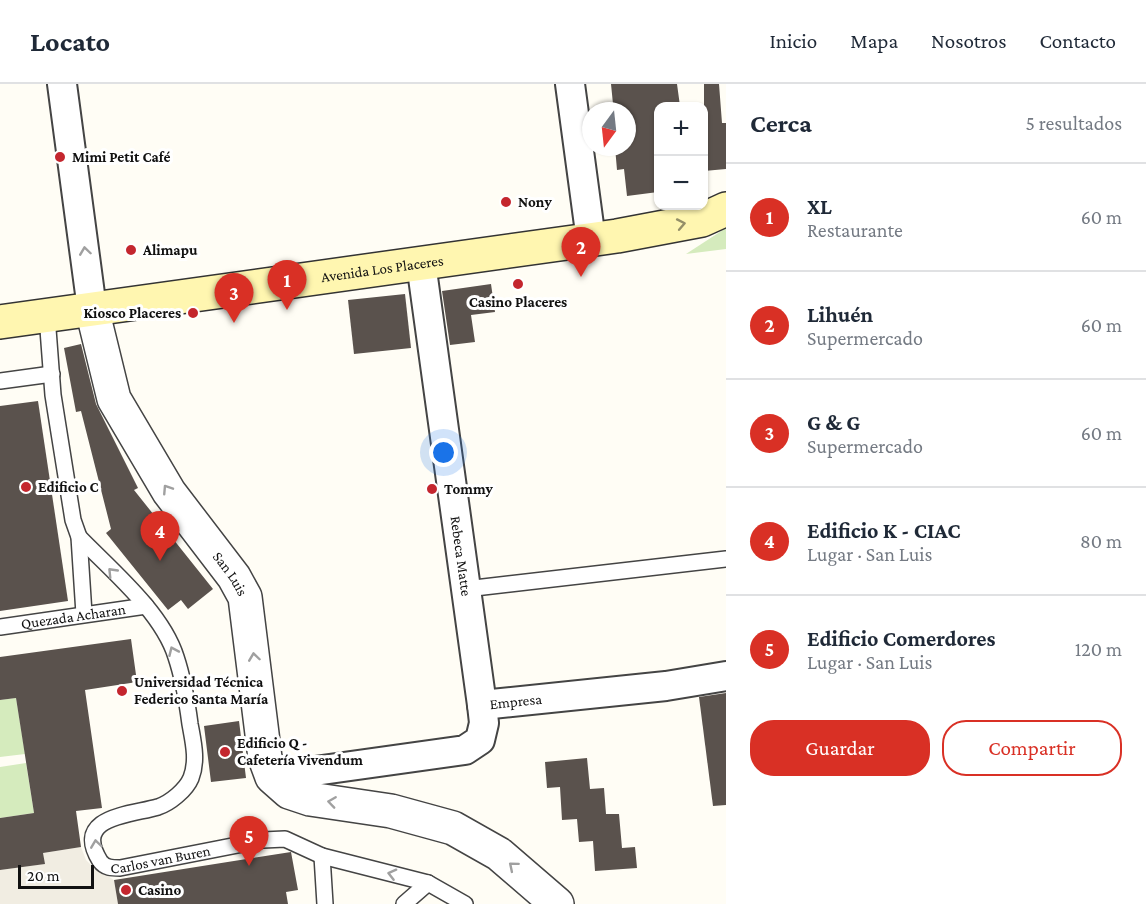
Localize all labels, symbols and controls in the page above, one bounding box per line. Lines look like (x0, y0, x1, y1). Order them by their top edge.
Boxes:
text: Locato (30, 26, 110, 57)
text: Inicio (769, 29, 817, 53)
text: Mapa (850, 29, 898, 53)
text: Nosotros (931, 29, 1007, 53)
text: Contacto (1040, 29, 1116, 53)
north arrow (582, 102, 636, 156)
map controls (654, 102, 708, 210)
button: + (654, 102, 708, 156)
text: Cerca (750, 109, 812, 138)
text: 5 resultados (1026, 112, 1122, 134)
place label: Mimi Petit Café (72, 149, 170, 165)
marker: Mimi Petit Café (53, 150, 67, 164)
button: − (654, 156, 708, 210)
place label: Nony (518, 194, 552, 210)
text: XL (807, 194, 832, 219)
marker: Nony (499, 195, 513, 209)
text: 1 (766, 206, 773, 228)
text: 60 m (1081, 206, 1122, 228)
one-way arrow (675, 218, 685, 231)
text: Restaurante (807, 219, 903, 241)
pin: 2 (562, 228, 600, 277)
place label: Alimapu (142, 242, 198, 258)
marker: Alimapu (124, 243, 138, 257)
one-way arrow (79, 246, 91, 256)
street label: Avenida Los Placeres (320, 252, 445, 285)
pin: 1 (268, 260, 306, 310)
pin: 3 (214, 274, 254, 323)
marker: Casino Placeres (511, 277, 525, 291)
place label: Casino Placeres (469, 294, 567, 310)
text: Lihuén (807, 302, 873, 327)
place label: Kiosco Placeres (83, 305, 181, 321)
marker: Kiosco Placeres (186, 306, 200, 320)
text: 2 (764, 314, 775, 336)
text: 60 m (1081, 314, 1122, 336)
text: Supermercado (807, 327, 923, 349)
text: G & G (807, 410, 860, 435)
text: 3 (765, 422, 774, 444)
text: 60 m (1081, 422, 1122, 444)
text: Supermercado (807, 435, 923, 457)
your location (429, 438, 458, 467)
place label: Edificio C (38, 479, 99, 495)
marker: Edificio C (19, 480, 33, 494)
place label: Tommy (444, 481, 493, 497)
marker: Tommy (425, 482, 439, 496)
one-way arrow (163, 484, 174, 495)
pin: 4 (140, 512, 180, 561)
street label: Rebeca Matte (447, 515, 475, 597)
text: Edificio K - CIAC (807, 518, 961, 543)
text: 4 (764, 530, 775, 552)
text: 80 m (1080, 530, 1122, 552)
text: Lugar · San Luis (807, 543, 932, 565)
street label: San Luis (210, 549, 251, 599)
one-way arrow (109, 568, 120, 579)
street label: Quezada Acharan (20, 601, 127, 632)
text: Edificio Comerdores (807, 626, 995, 651)
text: 5 (765, 638, 774, 660)
text: 120 m (1075, 638, 1122, 660)
one-way arrow (168, 647, 180, 658)
text: Lugar · San Luis (807, 651, 932, 673)
one-way arrow (248, 653, 260, 662)
place label: Universidad Técnica Federico Santa María (134, 674, 269, 707)
marker: Universidad Técnica Federico Santa María (115, 684, 129, 698)
street label: Empresa (489, 691, 543, 712)
button: Guardar (750, 720, 930, 776)
button: Compartir (942, 720, 1122, 776)
place label: Edificio Q - Cafetería Vivendum (237, 735, 363, 768)
marker: Edificio Q - Cafetería Vivendum (218, 745, 232, 759)
one-way arrow (327, 797, 337, 809)
pin: 5 (230, 816, 268, 866)
one-way arrow (90, 839, 102, 849)
street label: Carlos van Buren (110, 842, 212, 876)
scale bar (18, 862, 94, 890)
one-way arrow (509, 862, 520, 873)
text: 20 m (27, 867, 60, 884)
one-way arrow (388, 868, 398, 881)
place label: Casino (138, 882, 181, 898)
marker: Casino (119, 883, 133, 897)

